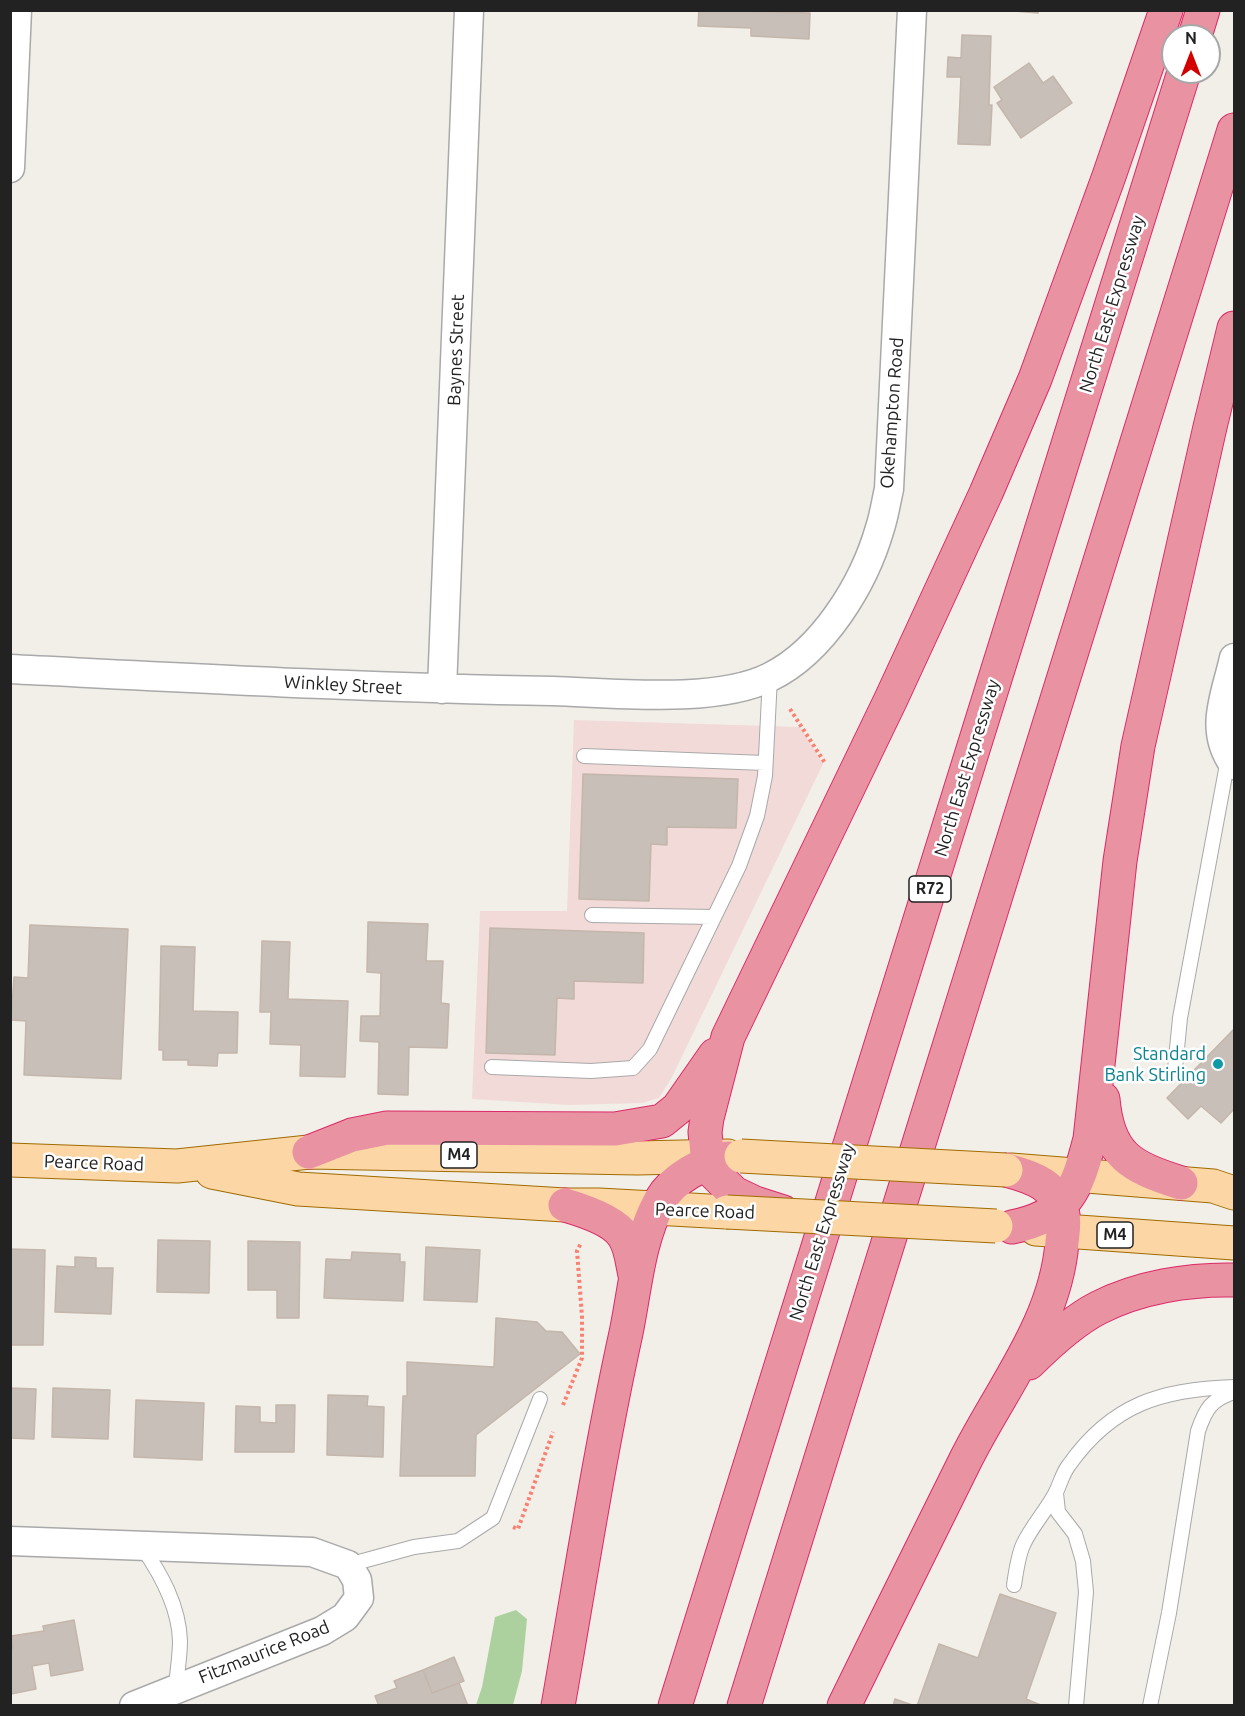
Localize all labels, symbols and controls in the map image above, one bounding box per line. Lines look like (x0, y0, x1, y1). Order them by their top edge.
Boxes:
north arrow (1161, 24, 1221, 84)
text: N (1185, 29, 1197, 47)
street label: North East Expressway (1075, 213, 1149, 395)
street label: Baynes Street (443, 294, 469, 406)
street label: Okehampton Road (876, 337, 908, 489)
street label: Winkley Street (283, 671, 403, 699)
street label: North East Expressway (930, 677, 1004, 859)
road number: R72 (909, 876, 951, 902)
place label: Standard Bank Stirling (1104, 1043, 1206, 1086)
marker: Standard Bank Stirling (1211, 1057, 1225, 1071)
street label: North East Expressway (785, 1141, 859, 1323)
road number: M4 (441, 1142, 477, 1168)
street label: Pearce Road (44, 1150, 144, 1176)
street label: Pearce Road (655, 1198, 755, 1224)
road number: M4 (1097, 1222, 1133, 1248)
street label: Fitzmaurice Road (195, 1616, 333, 1688)

